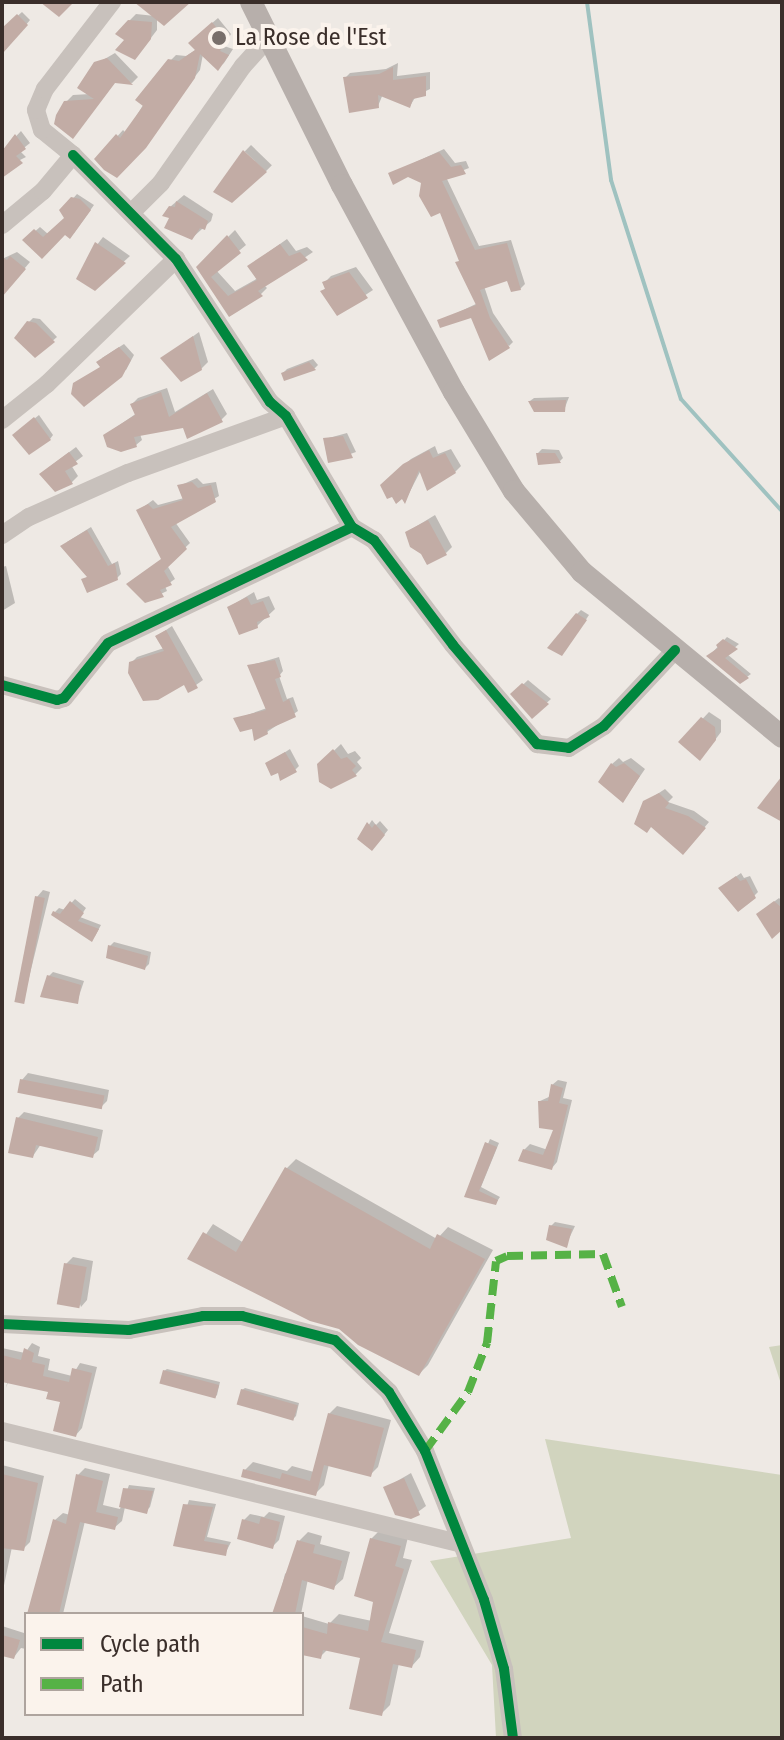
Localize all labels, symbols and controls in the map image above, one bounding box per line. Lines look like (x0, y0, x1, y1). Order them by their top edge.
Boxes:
place label: La Rose de l'Est (235, 24, 386, 52)
marker: La Rose de l'Est (210, 29, 228, 47)
legend (24, 1612, 304, 1716)
text: Cycle path (100, 1630, 200, 1658)
text: Path (100, 1670, 144, 1698)

